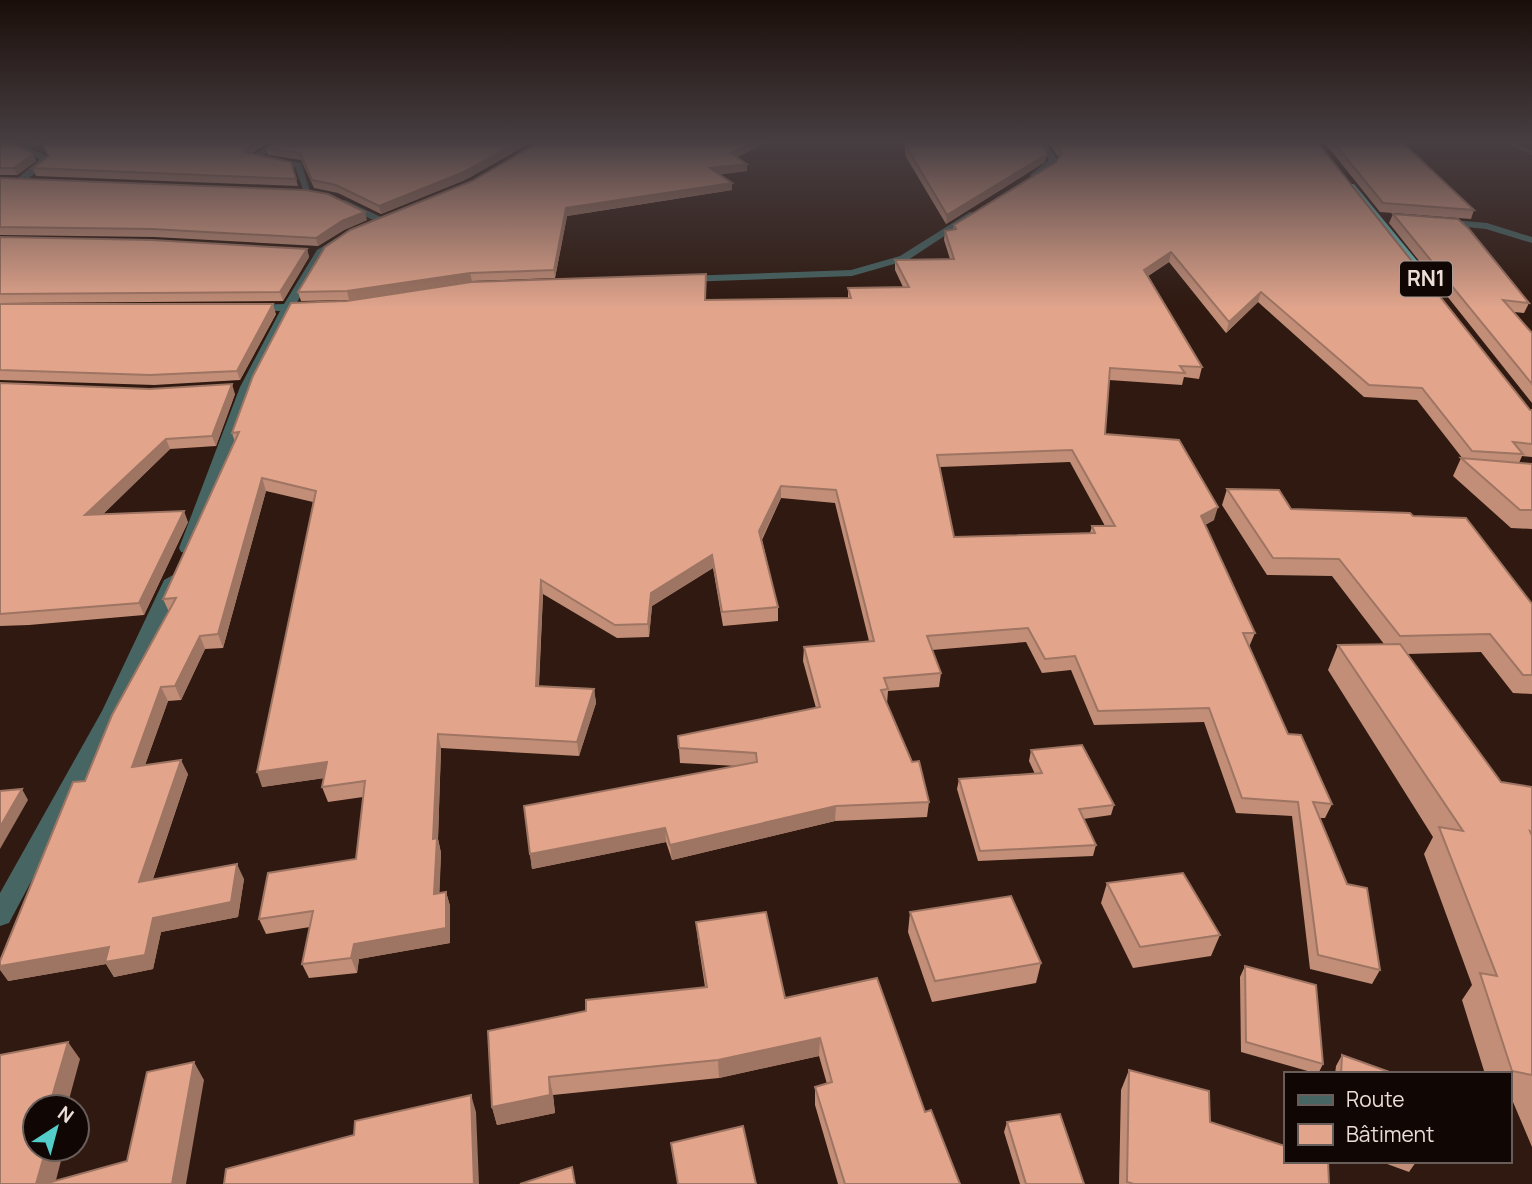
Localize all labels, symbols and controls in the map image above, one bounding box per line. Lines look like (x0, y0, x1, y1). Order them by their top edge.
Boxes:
road number: RN1 (1400, 262, 1452, 296)
legend (1284, 1072, 1511, 1163)
text: Route (1346, 1085, 1404, 1113)
north arrow (21, 1093, 91, 1163)
text: N (53, 1100, 79, 1129)
text: Bâtiment (1346, 1120, 1434, 1148)

